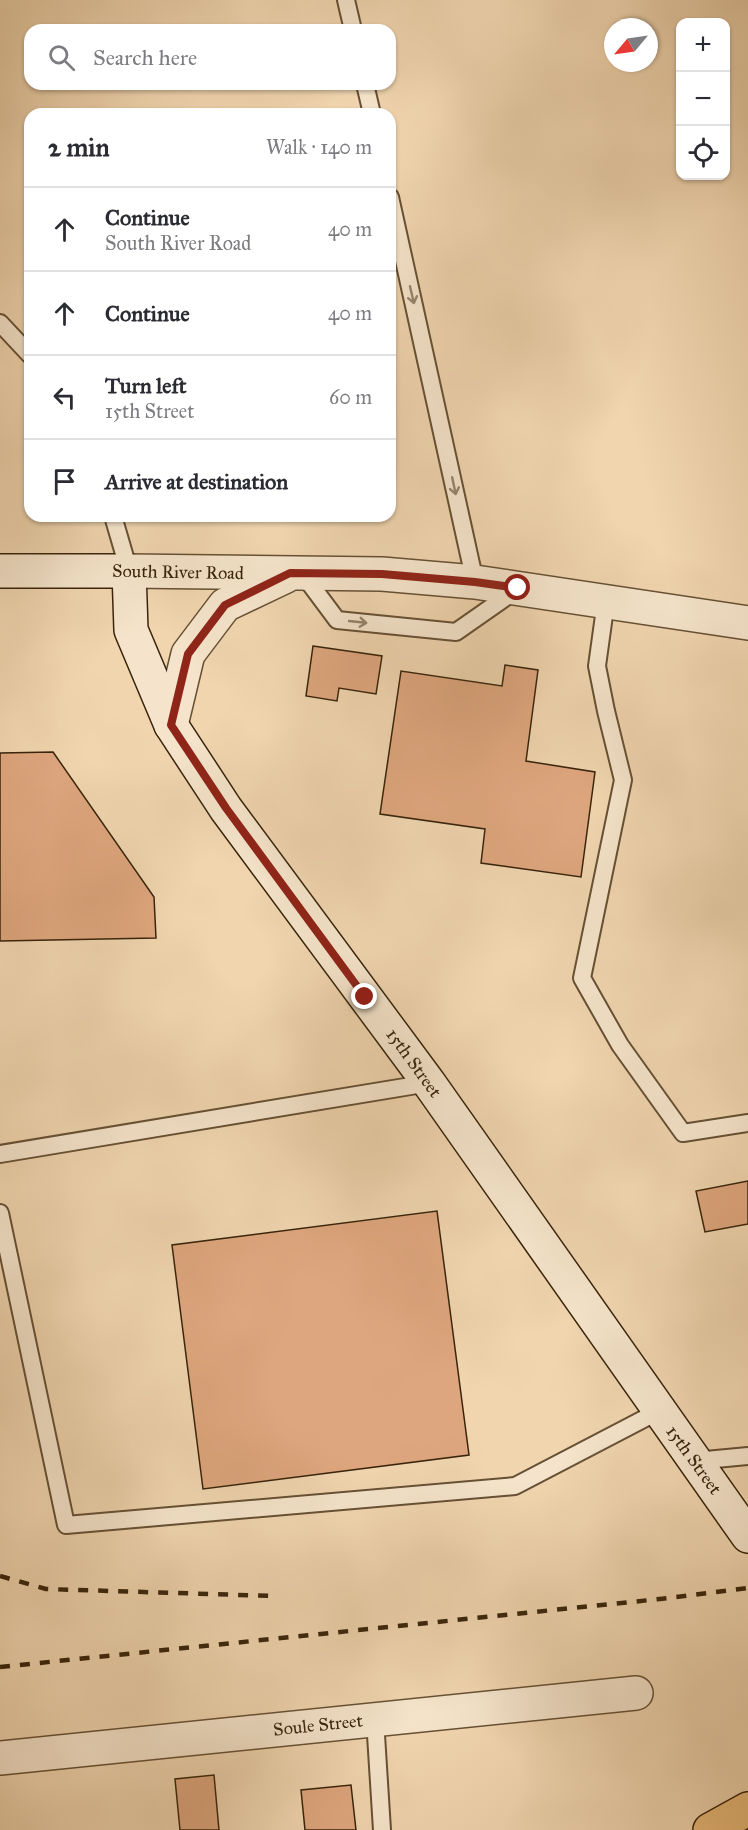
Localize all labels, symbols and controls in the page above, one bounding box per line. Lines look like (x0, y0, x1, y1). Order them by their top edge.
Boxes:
north arrow (604, 18, 658, 72)
map controls (676, 18, 730, 180)
button: + (676, 18, 730, 72)
search box (24, 24, 396, 90)
icon: search (45, 41, 78, 74)
text: Search here (93, 44, 197, 71)
button: − (676, 72, 730, 126)
button: locate (676, 126, 730, 180)
text: 2 min (48, 131, 109, 163)
text: Walk · 140 m (266, 135, 372, 159)
text: Continue (105, 204, 190, 231)
icon: ahead (48, 213, 81, 246)
text: 40 m (328, 217, 372, 241)
text: South River Road (105, 231, 251, 255)
one-way arrow (407, 285, 418, 304)
icon: ahead (48, 297, 81, 330)
text: Continue (105, 300, 190, 327)
text: 40 m (328, 301, 372, 325)
text: Turn left (105, 372, 187, 399)
icon: left (48, 381, 81, 414)
text: 60 m (329, 385, 372, 409)
text: 15th Street (105, 399, 194, 423)
icon: arrive (48, 465, 81, 498)
text: Arrive at destination (105, 468, 288, 495)
one-way arrow (449, 475, 460, 495)
street label: South River Road (112, 560, 244, 584)
route start (504, 574, 530, 600)
one-way arrow (348, 617, 368, 628)
route end (351, 983, 377, 1009)
street label: 15th Street (381, 1024, 447, 1102)
street label: 15th Street (661, 1421, 727, 1499)
street label: Soule Street (272, 1709, 365, 1741)

